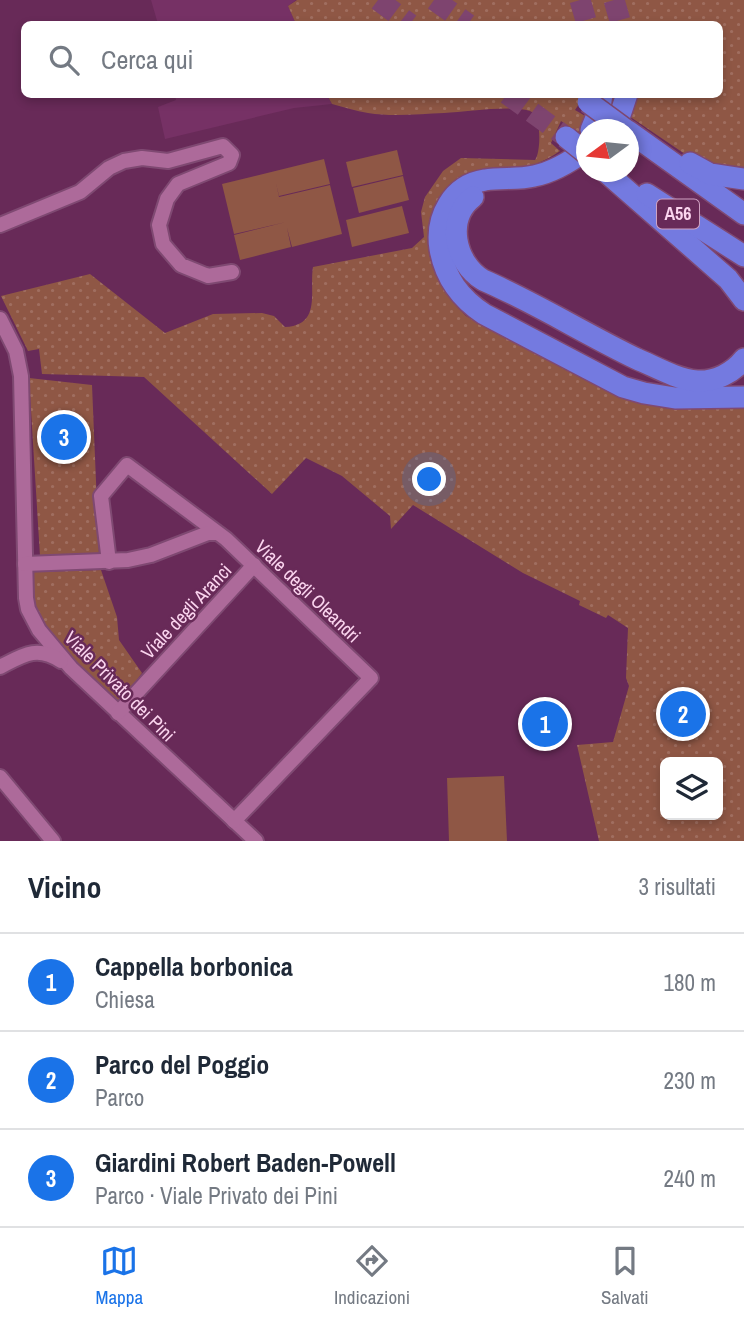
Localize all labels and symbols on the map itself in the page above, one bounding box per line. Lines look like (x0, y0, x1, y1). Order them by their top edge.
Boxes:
north arrow (576, 119, 639, 182)
road number: A56 (657, 200, 699, 229)
pin: 3 (41, 411, 87, 463)
your location (412, 462, 446, 496)
street label: Viale degli Oleandri (250, 534, 366, 648)
street label: Viale degli Aranci (135, 558, 237, 664)
street label: Viale Privato dei Pini (59, 625, 181, 747)
pin: 2 (660, 688, 706, 740)
pin: 1 (522, 698, 568, 750)

